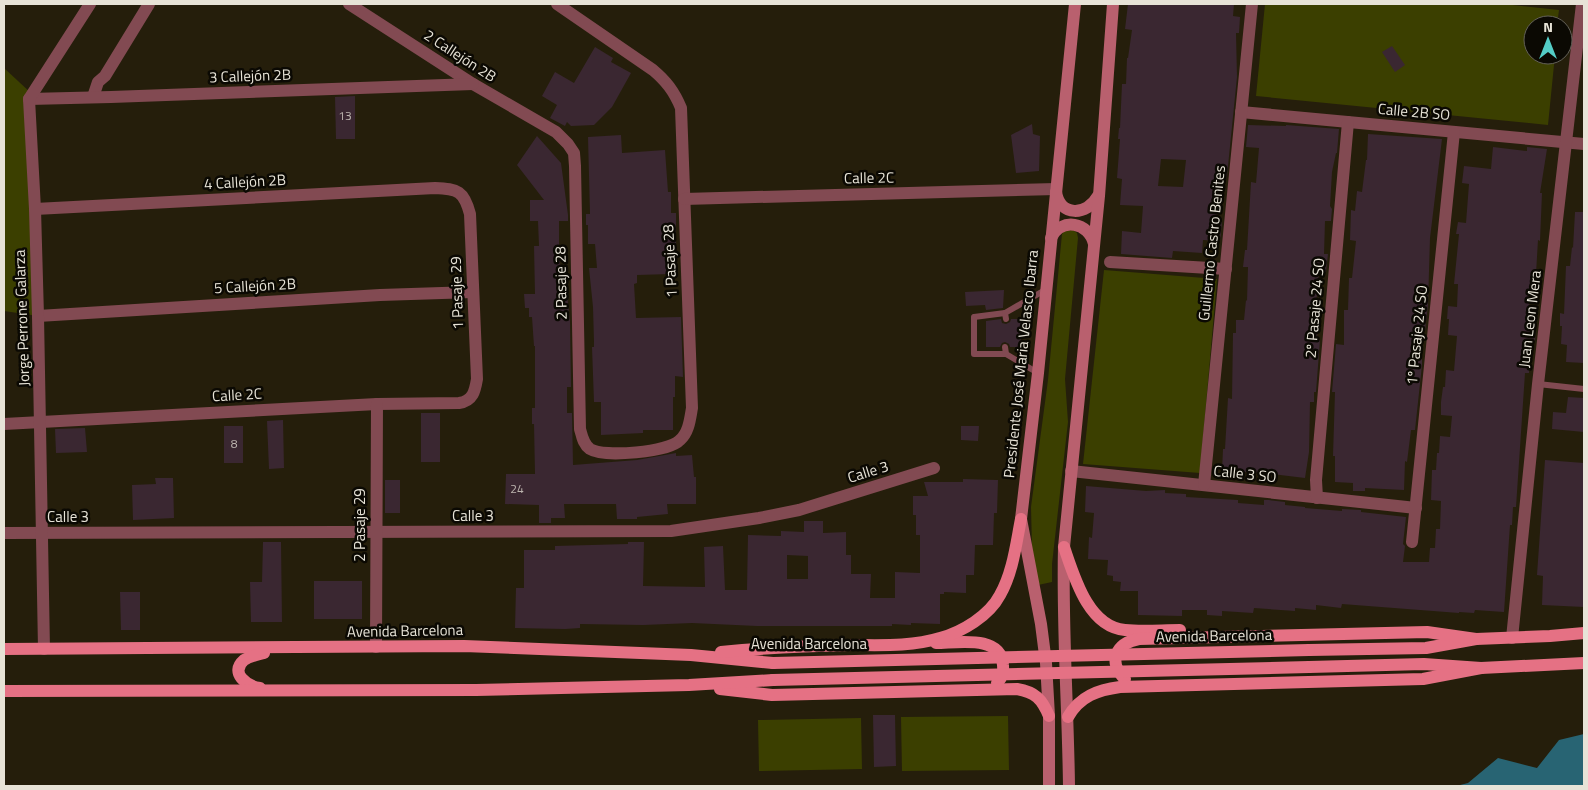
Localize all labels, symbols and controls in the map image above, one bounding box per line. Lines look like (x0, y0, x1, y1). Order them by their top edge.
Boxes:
north arrow (1523, 15, 1573, 65)
text: N (1543, 16, 1553, 37)
street label: 2 Callejón 2B (420, 24, 501, 88)
street label: 3 Callejón 2B (209, 63, 291, 88)
street label: Calle 2B SO (1377, 97, 1451, 126)
house number: 13 (338, 106, 352, 125)
street label: Guillermo Castro Benites (1192, 164, 1231, 322)
street label: Calle 2C (844, 166, 894, 189)
street label: 4 Callejón 2B (203, 168, 287, 195)
street label: 1 Pasaje 28 (656, 224, 683, 298)
street label: 2 Pasaje 28 (548, 246, 573, 320)
street label: Presidente José Maria Velasco Ibarra (997, 248, 1044, 479)
street label: Jorge Perrone Galarza (8, 249, 35, 387)
street label: 1 Pasaje 29 (444, 256, 469, 330)
street label: 2º Pasaje 24 SO (1299, 257, 1330, 359)
street label: Juan Leon Mera (1512, 268, 1547, 369)
street label: 5 Callejón 2B (213, 272, 297, 299)
street label: 1º Pasaje 24 SO (1400, 284, 1433, 386)
street label: Calle 2C (211, 382, 263, 407)
house number: 8 (231, 434, 238, 453)
street label: Calle 3 (844, 454, 891, 489)
street label: Calle 3 SO (1212, 459, 1278, 488)
house number: 24 (510, 479, 524, 498)
street label: 2 Pasaje 29 (348, 488, 371, 562)
street label: Calle 3 (452, 504, 494, 527)
street label: Calle 3 (47, 505, 89, 528)
street label: Avenida Barcelona (347, 618, 464, 643)
street label: Avenida Barcelona (1156, 623, 1273, 648)
street label: Avenida Barcelona (751, 632, 868, 655)

